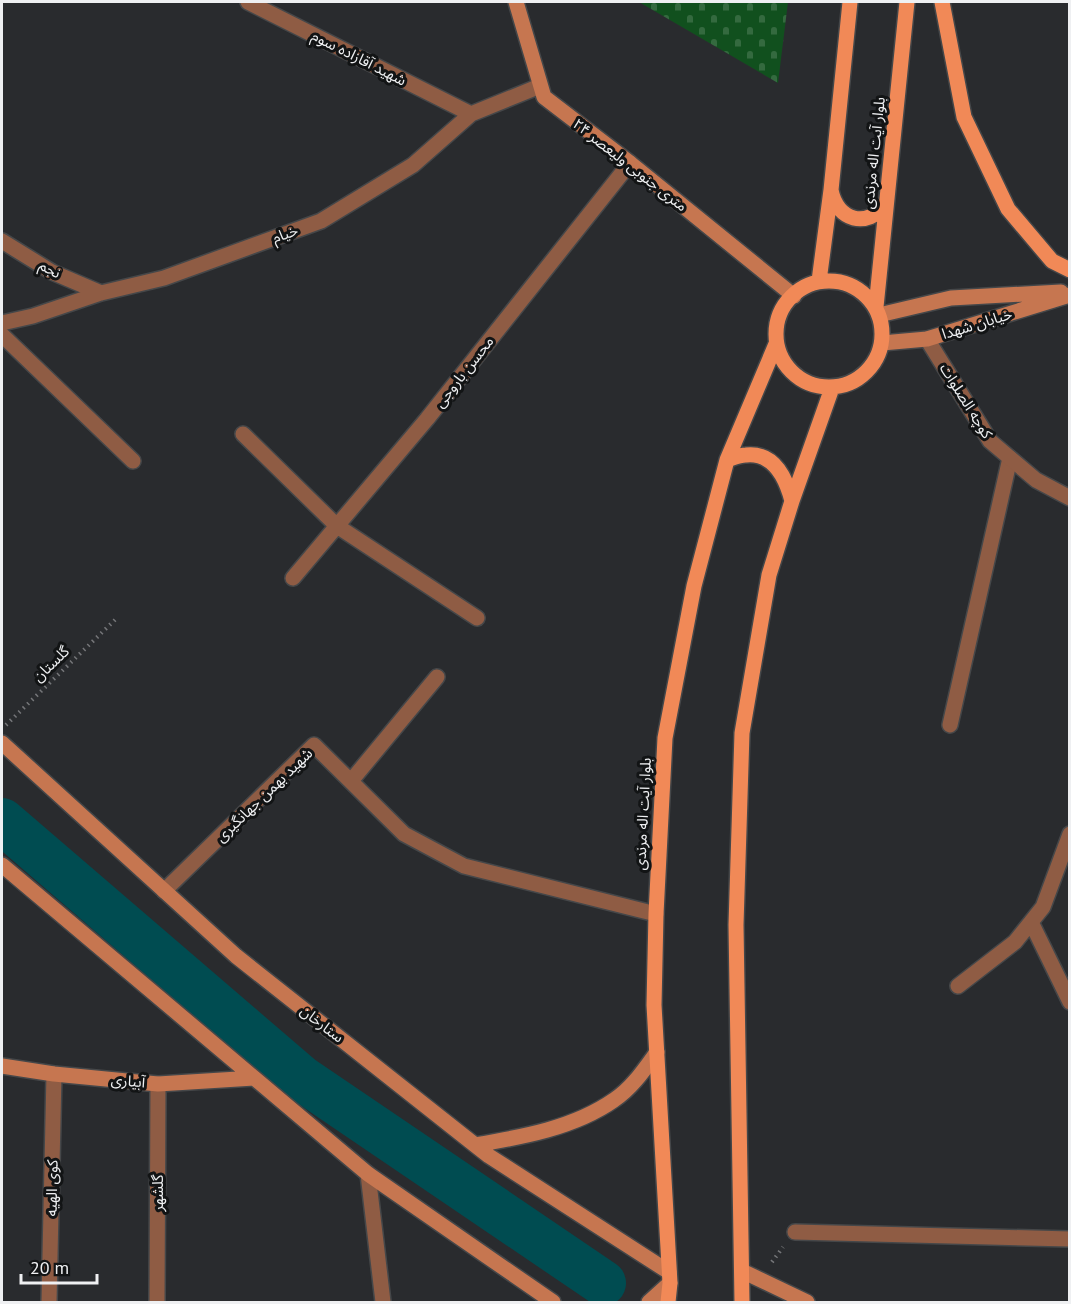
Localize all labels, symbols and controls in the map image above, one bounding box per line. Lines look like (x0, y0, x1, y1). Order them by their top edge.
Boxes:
street label: شهید آقازاده سوم (308, 26, 410, 91)
street label: بلوار آیت اله مرندی (858, 96, 889, 210)
street label: ۲۴ متری جنوبی ولیعصر (569, 114, 691, 215)
street label: خیام (269, 220, 301, 249)
street label: نجم (35, 255, 64, 284)
street label: خیابان شهدا (939, 304, 1014, 343)
street label: محسن باروجی (430, 332, 497, 411)
street label: کوچه الصلوات (935, 360, 997, 443)
street label: گلستان (28, 641, 74, 686)
street label: شهید بهمن جهانگیری (211, 743, 316, 846)
street label: بلوار آیت اله مرندی (630, 757, 655, 871)
street label: ستارخان (297, 1001, 348, 1047)
street label: آبیاری (110, 1070, 147, 1092)
street label: کوی الهیه (42, 1159, 62, 1216)
street label: گلشهر (148, 1174, 167, 1212)
scale bar (21, 1247, 98, 1285)
text: 20 m (30, 1256, 69, 1279)

